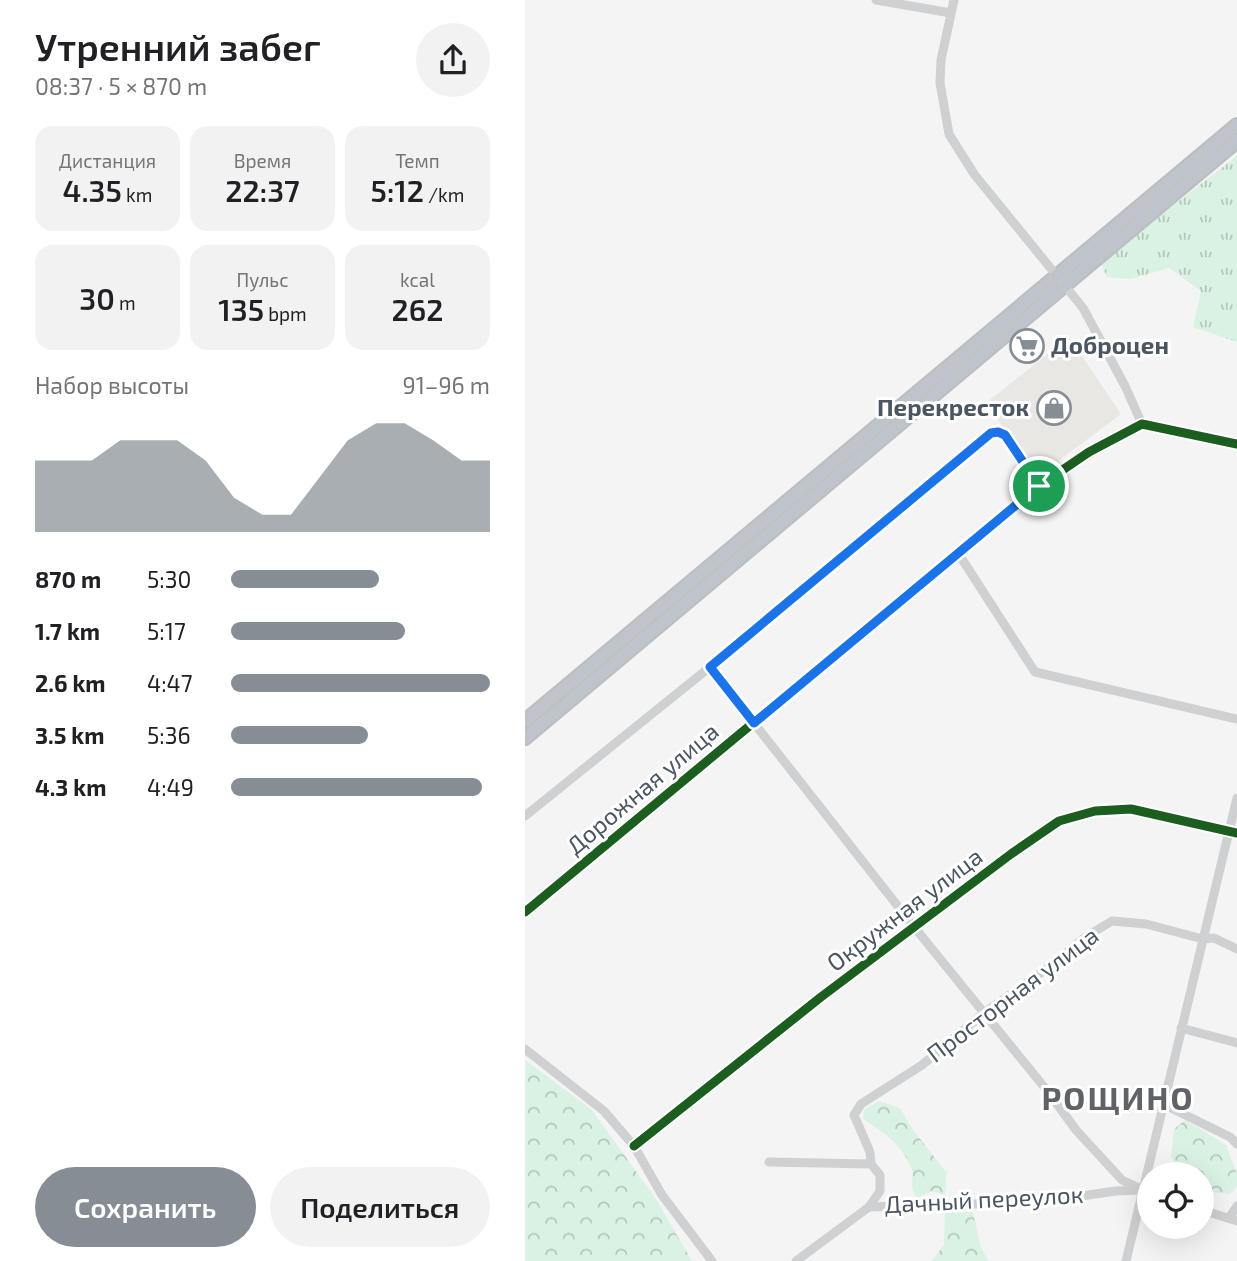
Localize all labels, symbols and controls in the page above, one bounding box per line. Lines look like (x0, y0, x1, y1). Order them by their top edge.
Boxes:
text: Утренний забег (35, 23, 321, 69)
button: share (416, 23, 490, 97)
text: 08:37 · 5 × 870 m (35, 72, 207, 100)
text: Дистанция (59, 149, 156, 172)
text: Время (234, 149, 291, 172)
text: Темп (395, 149, 440, 172)
text: 4.35 (63, 172, 122, 208)
text: 22:37 (225, 172, 300, 208)
text: 5:12 (371, 172, 424, 208)
text: km (122, 183, 152, 206)
text: /km (424, 183, 464, 206)
text: Пульс (236, 268, 289, 291)
text: kcal (400, 268, 435, 291)
text: 30 (79, 280, 115, 316)
text: m (115, 291, 136, 314)
text: 135 (218, 291, 264, 327)
text: 262 (392, 291, 443, 327)
text: bpm (264, 302, 307, 325)
supermarket icon: Доброцен (1008, 327, 1046, 365)
place label: Доброцен (1051, 330, 1169, 359)
text: Набор высоты (35, 371, 189, 399)
text: 91–96 m (402, 371, 490, 399)
shop icon: Перекресток (1035, 389, 1073, 427)
place label: Перекресток (877, 392, 1029, 421)
pin (1009, 456, 1069, 516)
icon: arrive (1020, 467, 1058, 505)
text: 870 m (35, 565, 101, 593)
text: 5:30 (147, 565, 191, 593)
text: 1.7 km (35, 617, 100, 645)
text: 5:17 (147, 617, 186, 645)
text: 2.6 km (35, 669, 106, 697)
text: 4:47 (147, 669, 193, 697)
street label: Дорожная улица (560, 716, 725, 861)
text: 3.5 km (35, 721, 104, 749)
text: 5:36 (147, 721, 191, 749)
text: 4.3 km (35, 773, 106, 801)
text: 4:49 (147, 773, 194, 801)
street label: Окружная улица (821, 841, 988, 977)
street label: Просторная улица (921, 920, 1104, 1069)
district label: РОЩИНО (1042, 1078, 1194, 1116)
map controls (1137, 1162, 1214, 1239)
button: locate (1137, 1162, 1214, 1239)
button: Сохранить (35, 1167, 256, 1247)
button: Поделиться (270, 1167, 490, 1247)
street label: Дачный переулок (884, 1179, 1084, 1219)

